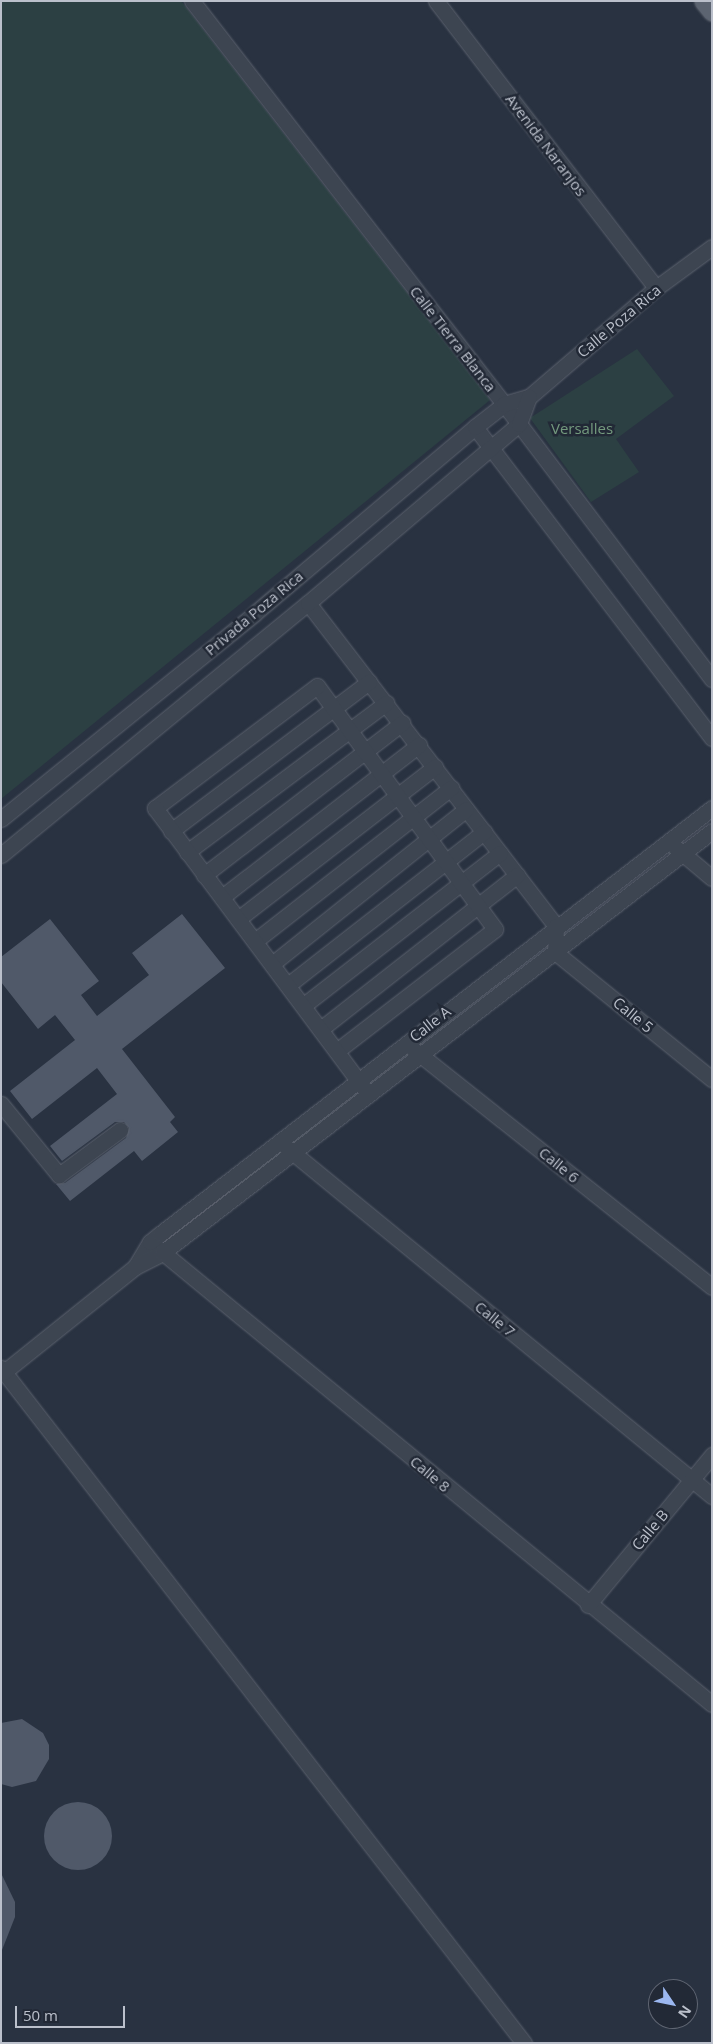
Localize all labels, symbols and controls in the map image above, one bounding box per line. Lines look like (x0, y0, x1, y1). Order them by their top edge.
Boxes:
street label: Avenida Naranjos (502, 90, 590, 200)
street label: Calle Poza Rica (574, 281, 664, 361)
street label: Calle Tierra Blanca (406, 283, 500, 395)
park label: Versalles (551, 420, 613, 438)
street label: Privada Poza Rica (201, 567, 307, 659)
street label: Calle 5 (609, 993, 657, 1037)
street label: Calle A (406, 1002, 454, 1046)
street label: Calle 6 (535, 1143, 583, 1187)
street label: Calle 7 (471, 1297, 519, 1341)
street label: Calle 8 (406, 1452, 454, 1496)
street label: Calle B (628, 1506, 672, 1554)
north arrow (648, 1979, 698, 2029)
scale bar (18, 1996, 128, 2028)
text: N (674, 2002, 696, 2022)
text: 50 m (23, 2005, 58, 2025)

